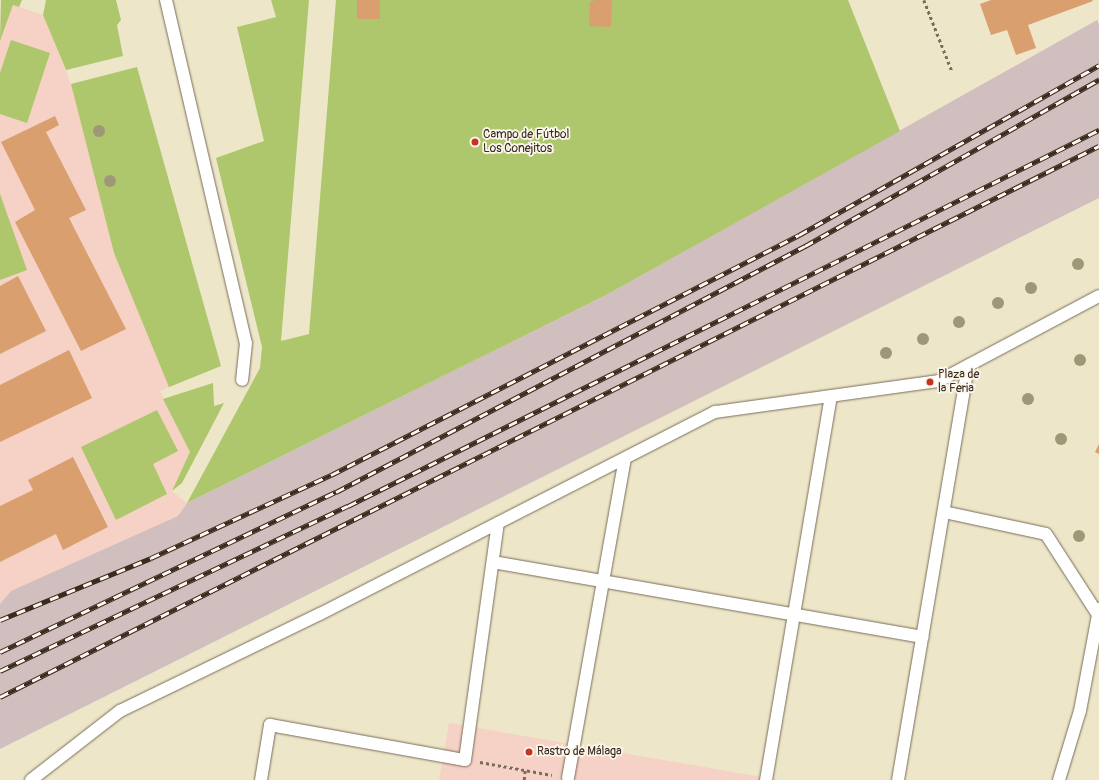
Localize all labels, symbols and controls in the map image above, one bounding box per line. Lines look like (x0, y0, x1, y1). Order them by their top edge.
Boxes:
place label: Campo de Fútbol Los Conejitos (483, 128, 569, 156)
marker: Campo de Fútbol Los Conejitos (470, 137, 480, 147)
place label: Plaza de la Feria (938, 368, 979, 396)
marker: Plaza de la Feria (925, 377, 935, 387)
place label: Rastro de Málaga (537, 745, 622, 759)
marker: Rastro de Málaga (524, 747, 534, 757)

